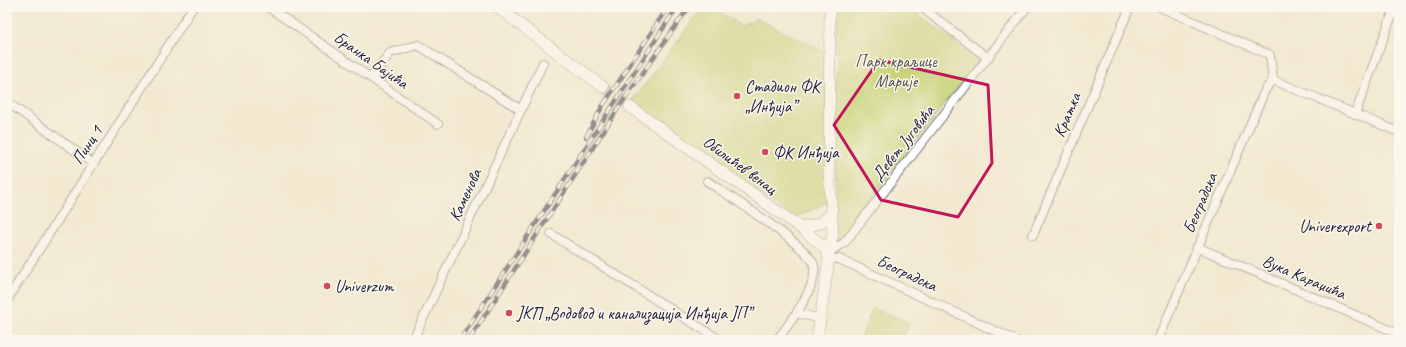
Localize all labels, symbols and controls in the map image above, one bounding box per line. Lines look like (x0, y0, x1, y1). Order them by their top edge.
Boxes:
street label: Бранка Бајића (330, 27, 414, 94)
park label: Парк краљице Марије (855, 51, 938, 92)
place label: Стадион ФК „Инђија” (745, 76, 822, 117)
street label: Кратка (1048, 89, 1086, 140)
marker: Стадион ФК „Инђија” (732, 91, 742, 101)
street label: Девет Југовића (867, 100, 940, 185)
street label: Пинц 1 (67, 121, 108, 168)
street label: Обилићев венац (699, 131, 782, 200)
place label: ФК Инђија (773, 142, 840, 163)
marker: ФК Инђија (760, 147, 770, 157)
street label: Каменова (444, 164, 487, 224)
street label: Београдска (1178, 168, 1223, 236)
place label: Univerexport (1299, 216, 1373, 237)
marker: Univerexport (1374, 221, 1384, 231)
street label: Београдска (874, 250, 942, 297)
street label: Вука Караџића (1259, 250, 1350, 305)
place label: Univerzum (335, 276, 395, 297)
marker: Univerzum (322, 281, 332, 291)
place label: ЈКП „Водовод и канализација Инђија ЈП” (516, 303, 755, 325)
marker: ЈКП „Водовод и канализација Инђија ЈП” (504, 308, 514, 318)

